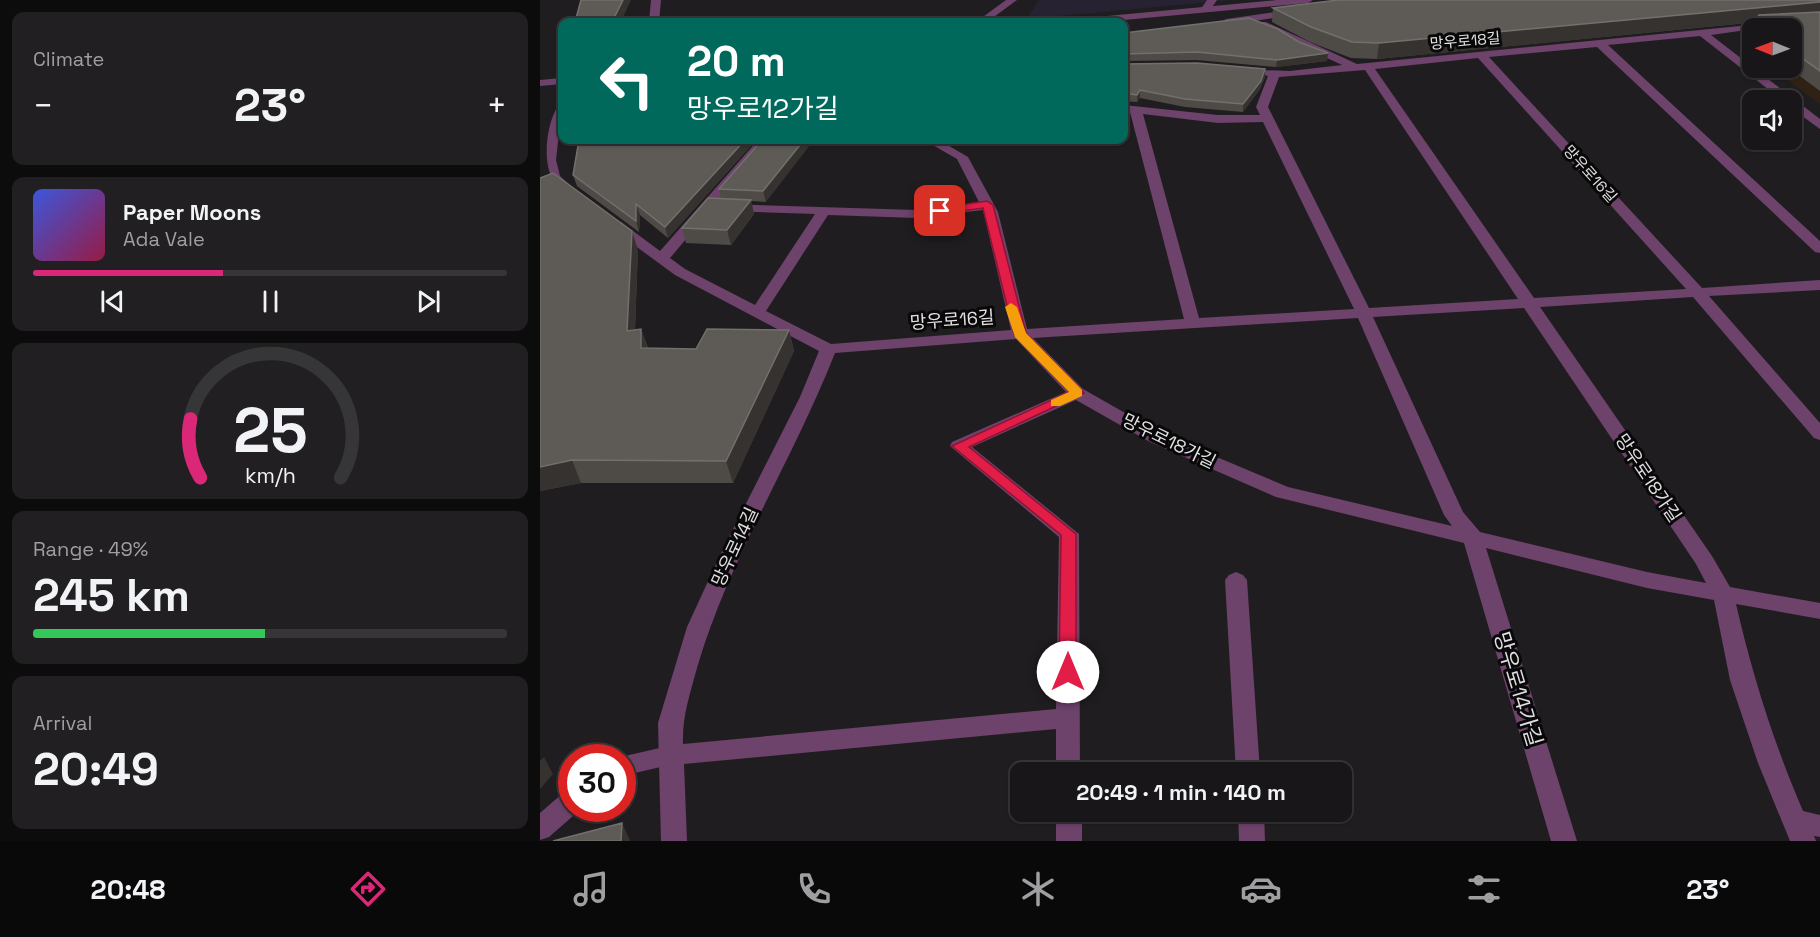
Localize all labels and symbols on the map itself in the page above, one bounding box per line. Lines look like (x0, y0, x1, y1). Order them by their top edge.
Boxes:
north arrow (1742, 18, 1802, 78)
street label: 망우로18길 (1429, 28, 1501, 53)
street label: 망우로16길 (1560, 141, 1621, 206)
pin (914, 185, 965, 236)
street label: 망우로16길 (909, 305, 995, 334)
street label: 망우로18가길 (1119, 408, 1220, 473)
street label: 망우로18가길 (1610, 429, 1686, 526)
street label: 망우로14길 (706, 503, 763, 590)
street label: 망우로14가길 (1488, 628, 1549, 749)
position arrow (1036, 640, 1100, 704)
speed limit sign: 30 (558, 744, 636, 822)

